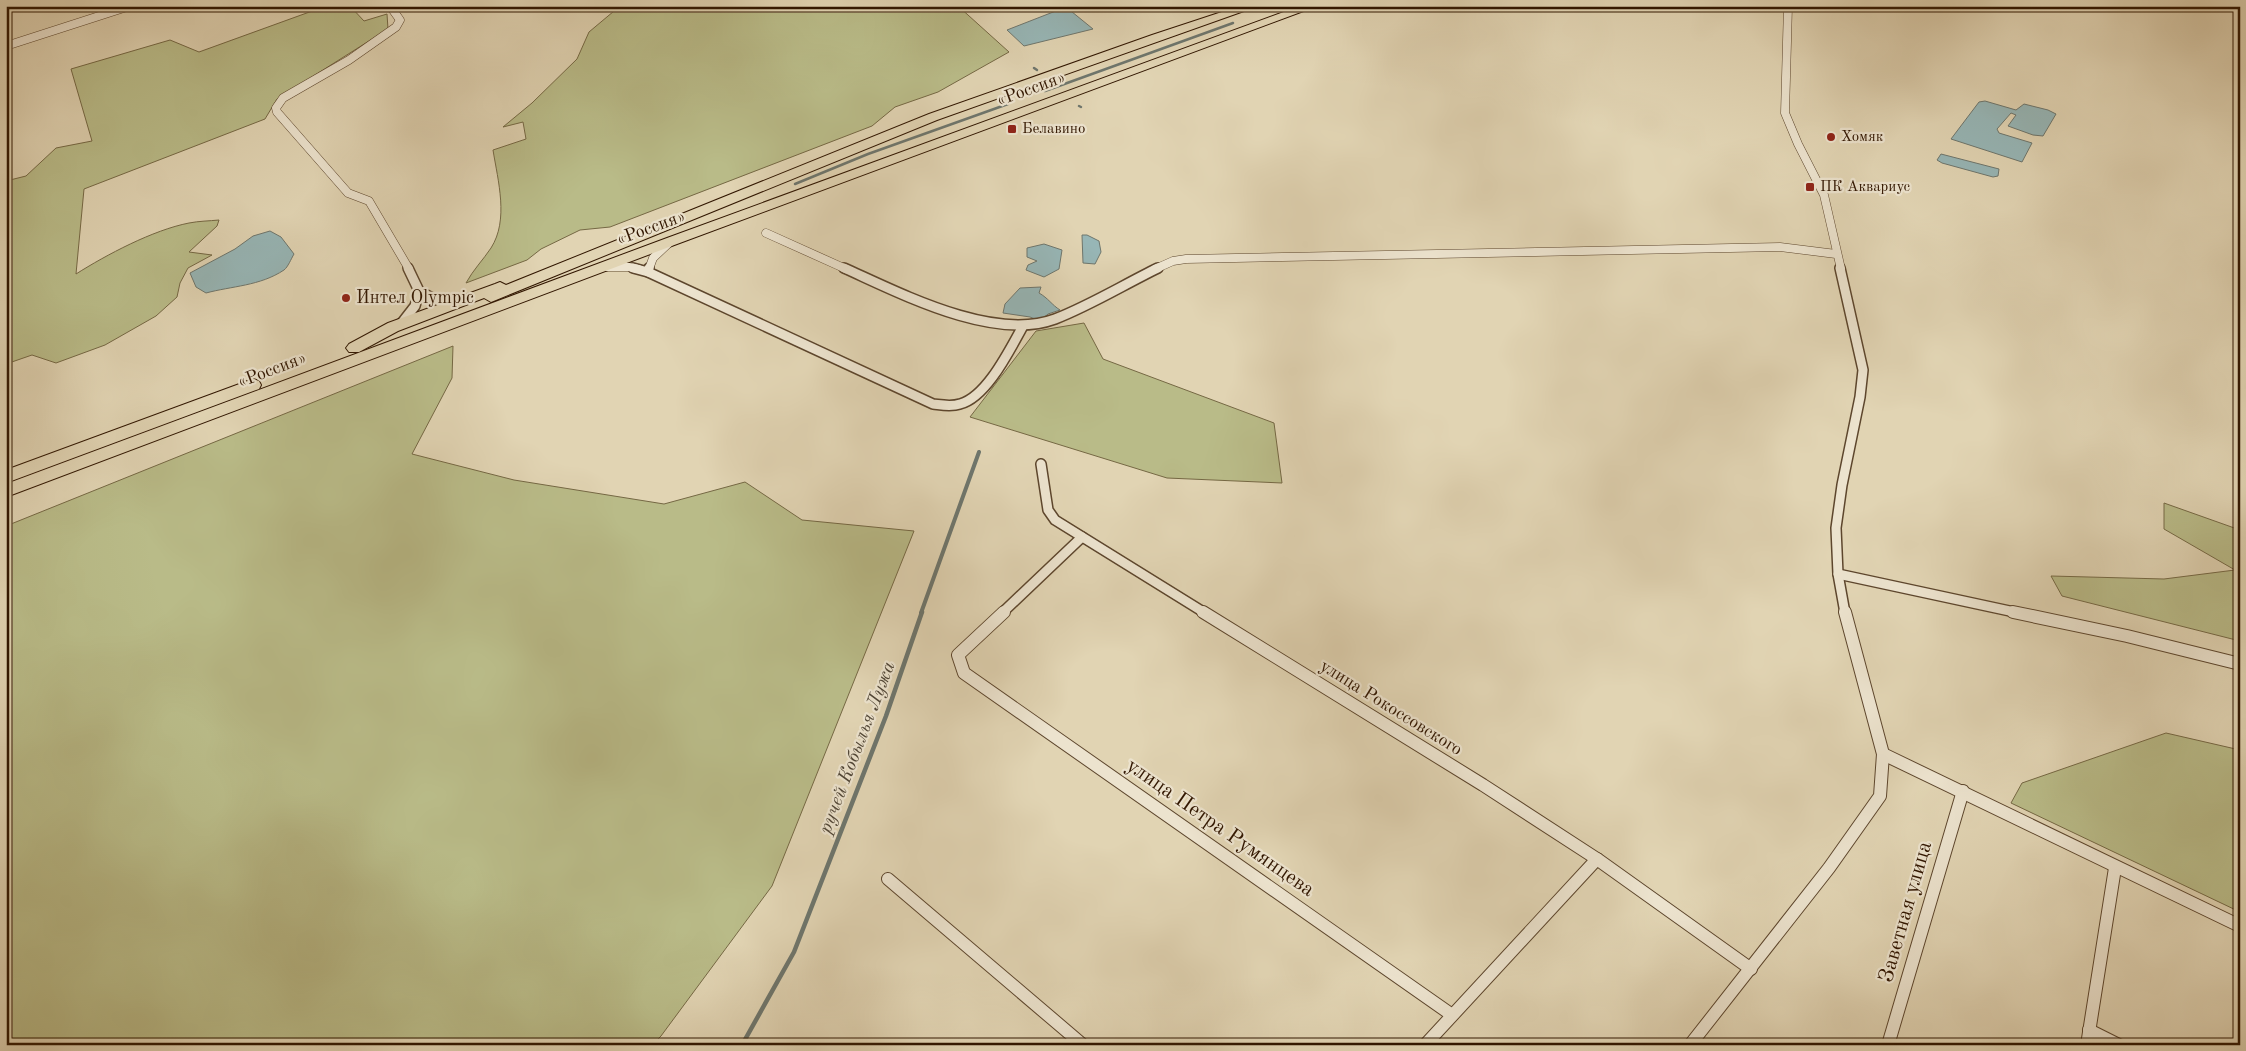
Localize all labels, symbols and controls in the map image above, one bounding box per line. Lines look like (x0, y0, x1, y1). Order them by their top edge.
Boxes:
street label: «Россия» (994, 68, 1068, 110)
place label: Белавино (1022, 122, 1085, 137)
marker: Белавино (1006, 123, 1018, 135)
place label: Хомяк (1841, 130, 1884, 145)
marker: Хомяк (1825, 131, 1837, 143)
place label: ПК Аквариус (1820, 180, 1911, 195)
marker: ПК Аквариус (1804, 181, 1816, 193)
street label: «Россия» (614, 207, 688, 249)
place label: Интел Olympic (356, 289, 474, 307)
marker: Интел Olympic (340, 292, 352, 304)
street label: «Россия» (235, 349, 309, 391)
street label: улица Рокоссовского (1317, 657, 1465, 759)
water label: ручей Кобылья Лужа (815, 659, 900, 839)
street label: улица Петра Румянцева (1122, 755, 1318, 901)
street label: Заветная улица (1876, 839, 1936, 985)

